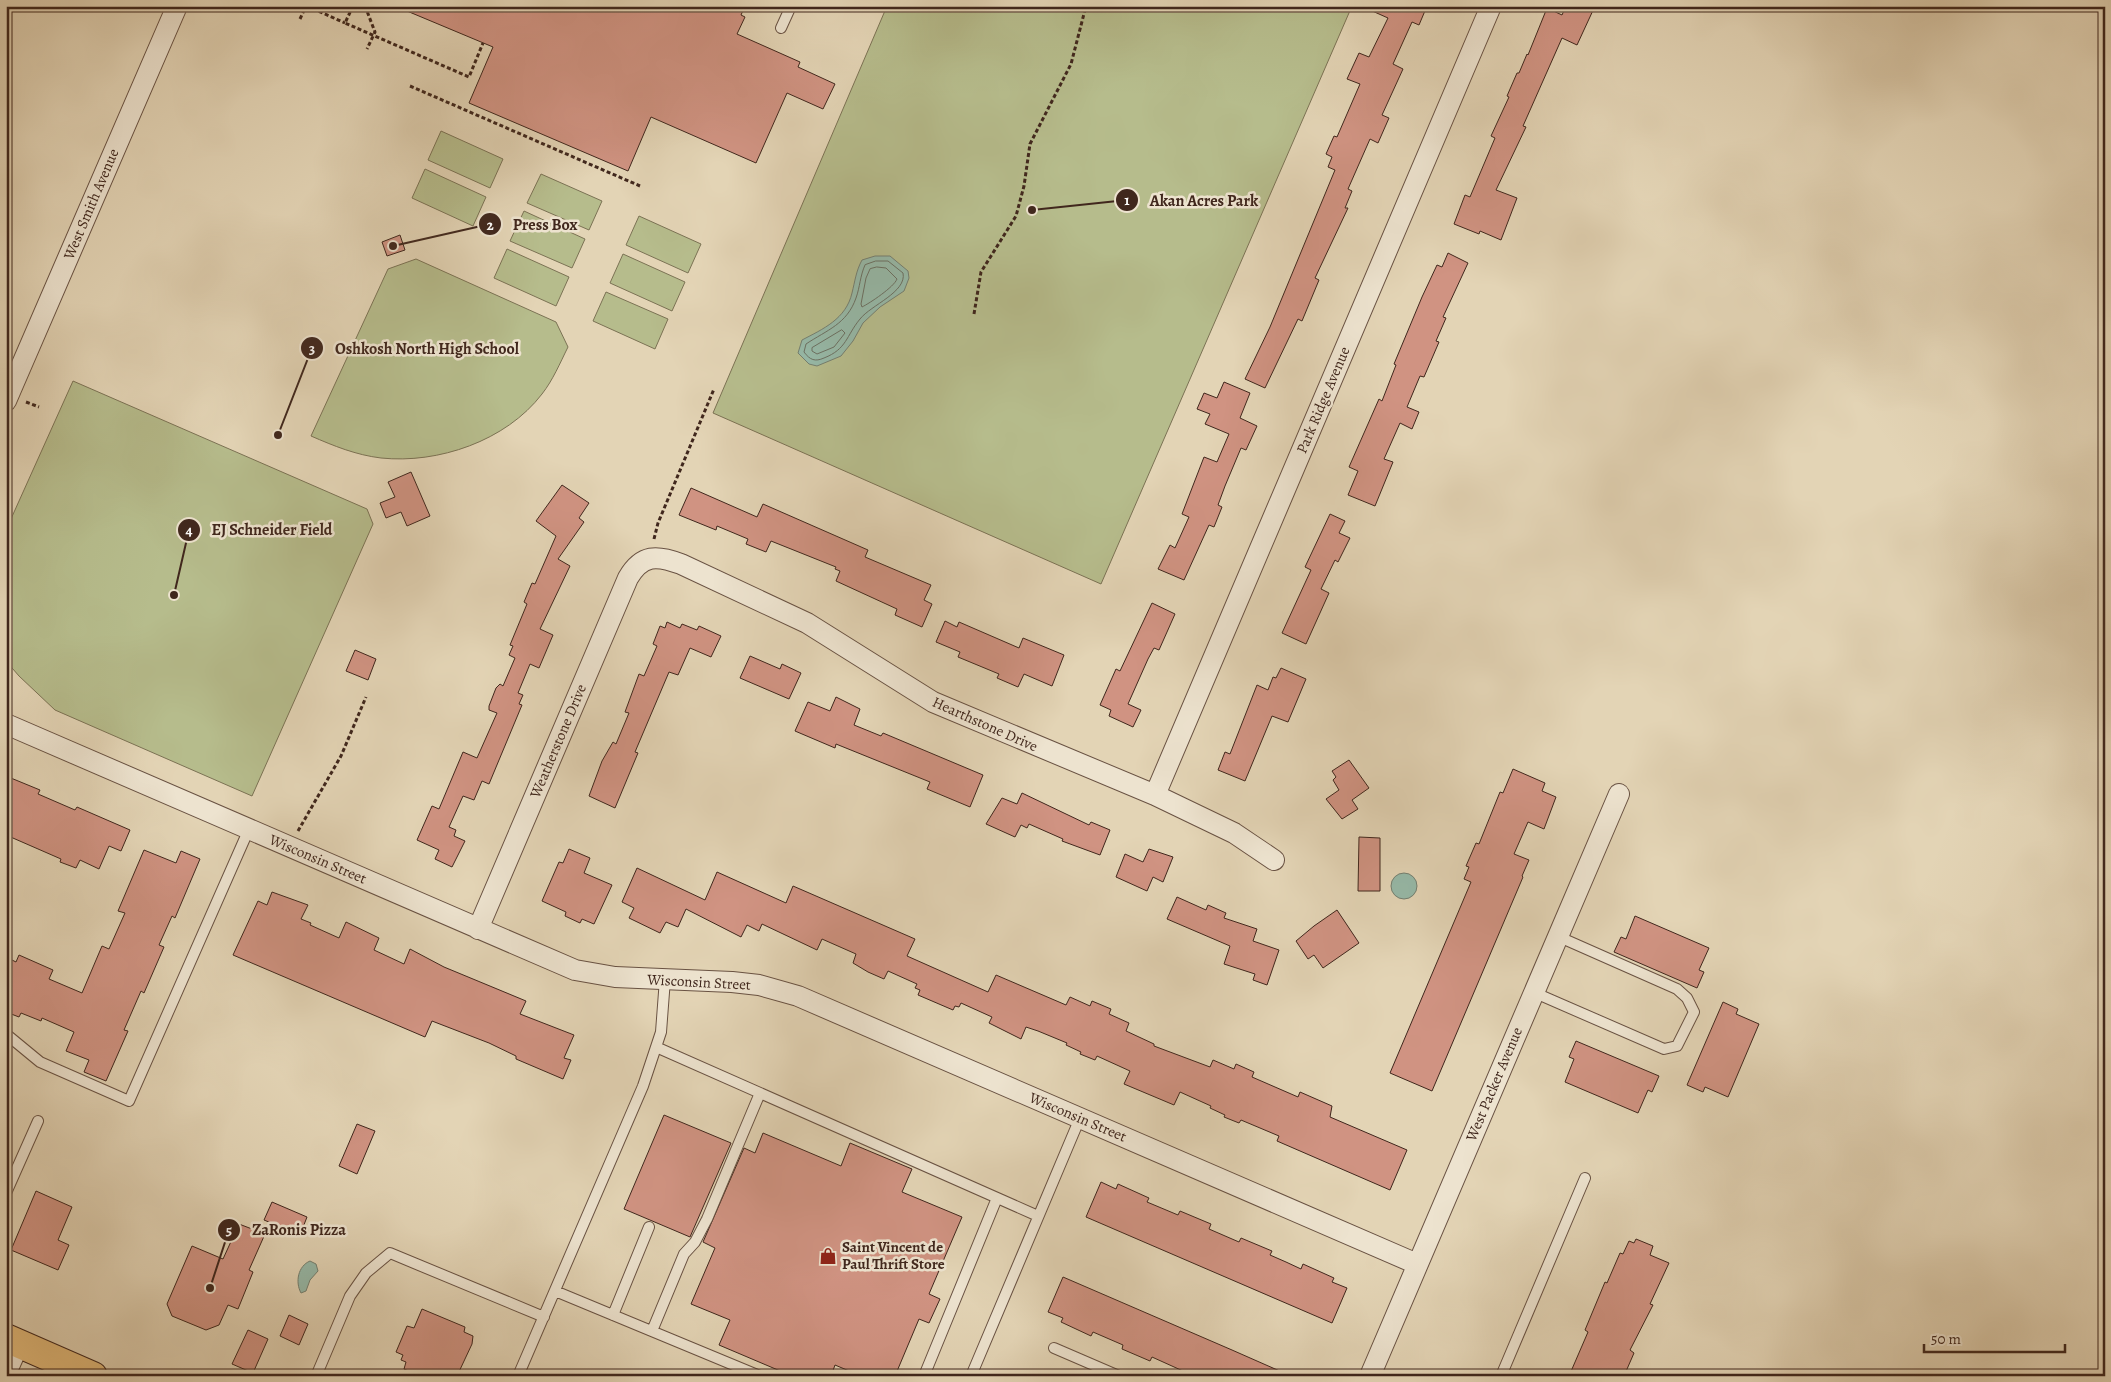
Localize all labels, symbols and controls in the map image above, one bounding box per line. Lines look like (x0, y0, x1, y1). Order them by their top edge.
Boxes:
street label: West Smith Avenue (58, 145, 123, 263)
callout: Akan Acres Park (1115, 185, 1268, 216)
text: 1 (1124, 190, 1130, 210)
text: Akan Acres Park (1149, 190, 1259, 212)
callout: Press Box (478, 209, 587, 240)
text: Press Box (513, 214, 577, 236)
text: 2 (486, 215, 494, 235)
callout: Oshkosh North High School (300, 333, 529, 364)
text: Oshkosh North High School (335, 338, 520, 360)
text: 3 (309, 339, 315, 359)
street label: Park Ridge Avenue (1291, 343, 1355, 457)
callout: EJ Schneider Field (176, 514, 342, 545)
text: EJ Schneider Field (212, 519, 333, 541)
text: 4 (185, 520, 193, 540)
street label: Weatherstone Drive (525, 681, 591, 802)
street label: Hearthstone Drive (929, 692, 1041, 756)
street label: Wisconsin Street (265, 829, 370, 889)
street label: Wisconsin Street (646, 969, 751, 995)
street label: West Packer Avenue (1461, 1024, 1527, 1145)
street label: Wisconsin Street (1025, 1087, 1130, 1147)
callout: ZaRonis Pizza (217, 1214, 356, 1245)
text: ZaRonis Pizza (252, 1219, 346, 1241)
text: 5 (226, 1220, 232, 1240)
place label: Saint Vincent de Paul Thrift Store (842, 1237, 945, 1274)
shop icon: Saint Vincent de Paul Thrift Store (818, 1246, 838, 1266)
scale bar (1924, 1322, 2065, 1354)
text: 50 m (1931, 1329, 1961, 1349)

